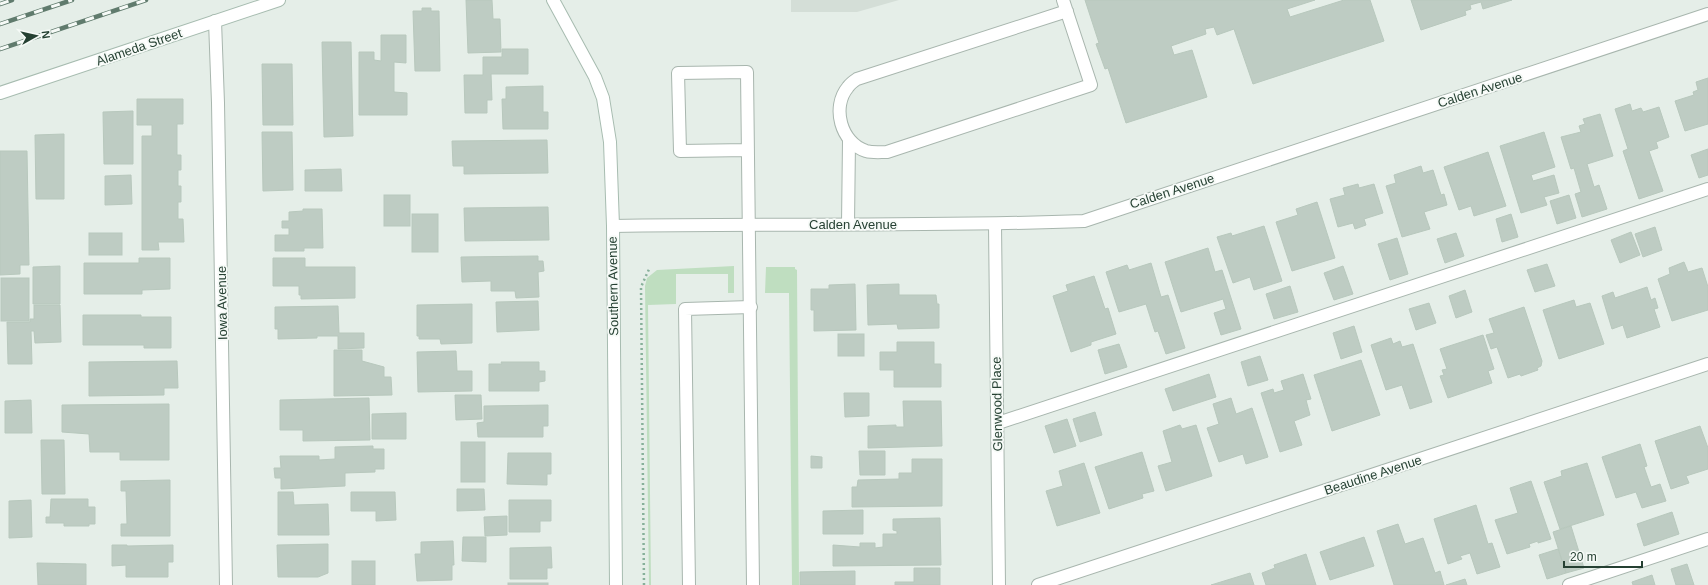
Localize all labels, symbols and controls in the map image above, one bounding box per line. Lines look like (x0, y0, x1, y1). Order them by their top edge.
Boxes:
north arrow (16, 16, 56, 56)
street label: Alameda Street (94, 25, 184, 69)
text: N (39, 30, 52, 39)
street label: Calden Avenue (1436, 69, 1524, 111)
street label: Calden Avenue (1128, 170, 1216, 212)
street label: Calden Avenue (809, 217, 897, 232)
street label: Southern Avenue (605, 236, 621, 336)
street label: Iowa Avenue (214, 266, 230, 340)
street label: Glenwood Place (989, 357, 1005, 451)
street label: Beaudine Avenue (1322, 452, 1424, 498)
scale bar (1564, 543, 1642, 569)
text: 20 m (1570, 550, 1597, 564)

